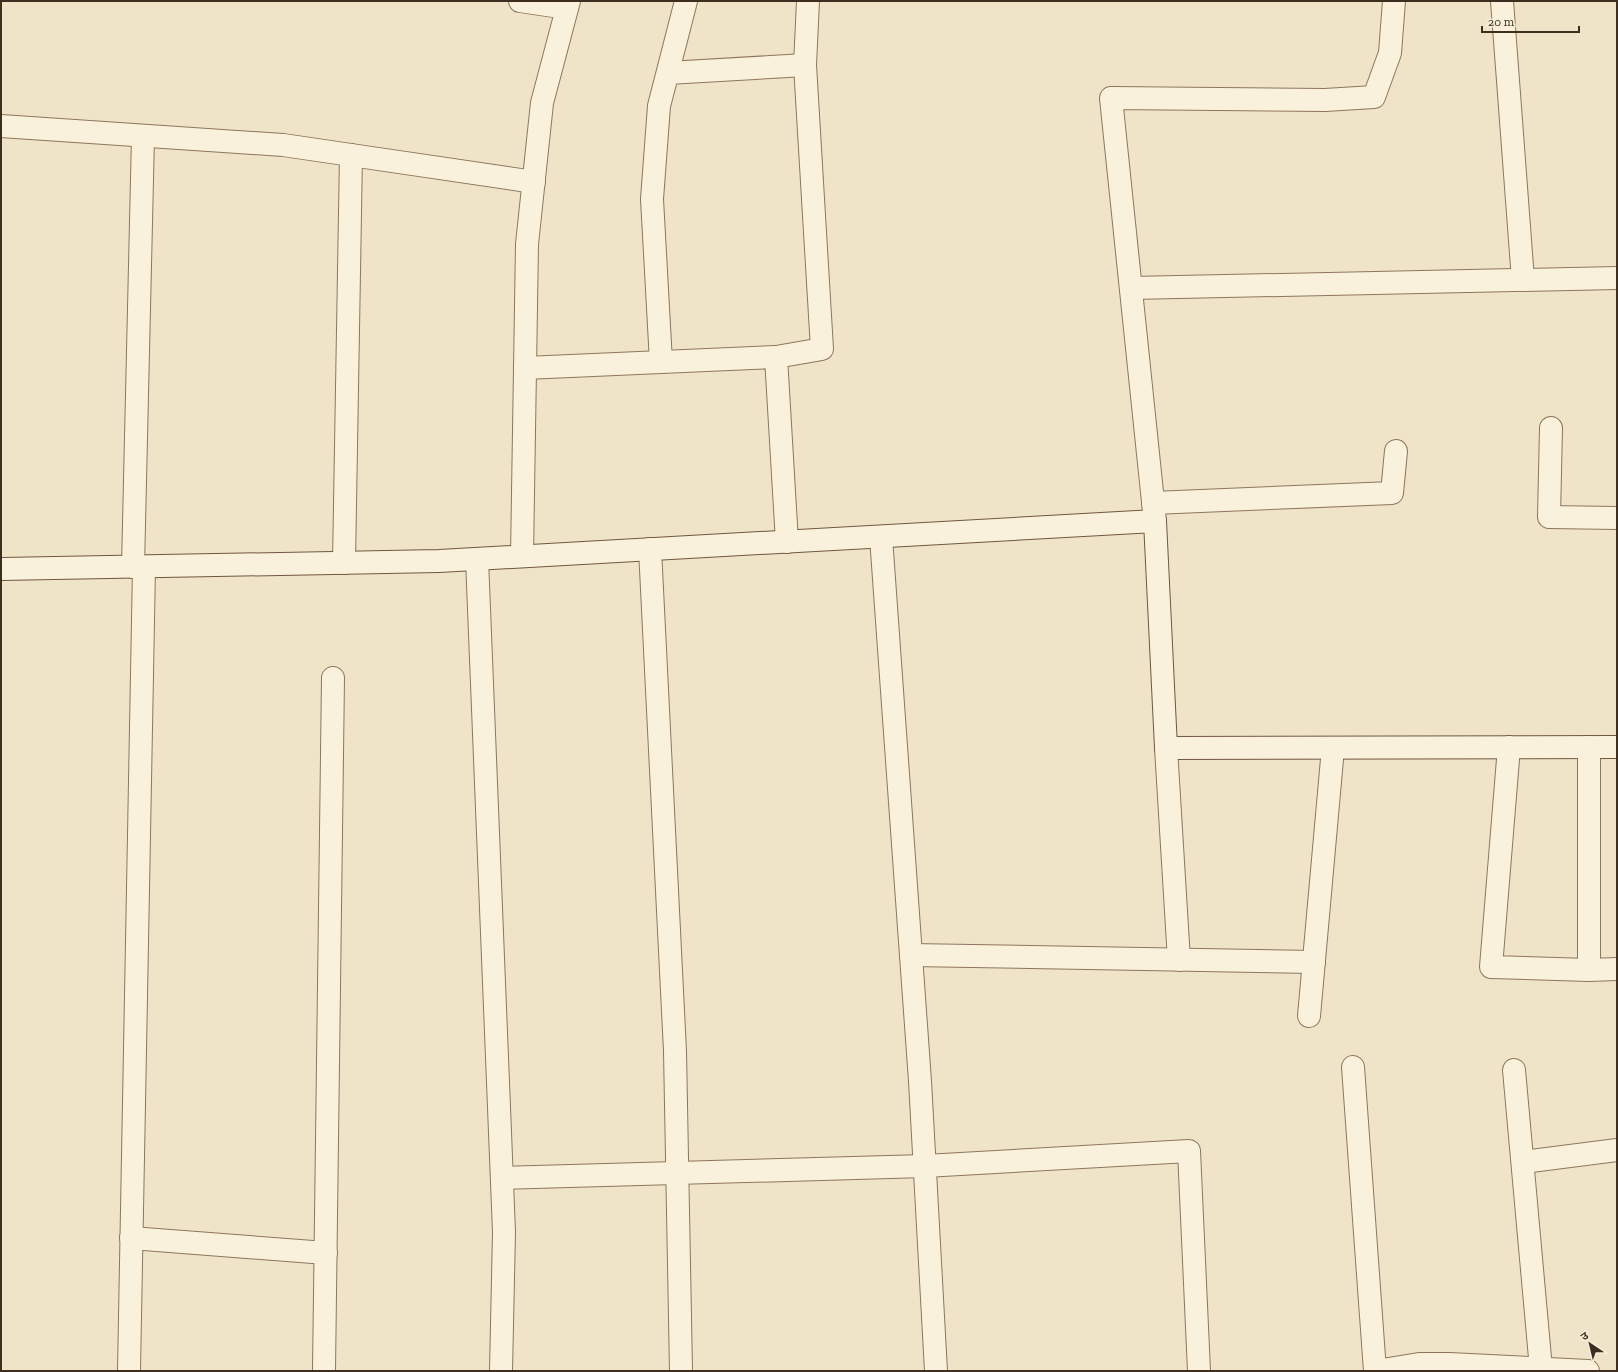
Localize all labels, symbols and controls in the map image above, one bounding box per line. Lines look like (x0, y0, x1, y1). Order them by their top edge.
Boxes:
scale bar (1482, 8, 1579, 34)
text: 20 m (1488, 15, 1515, 29)
north arrow (1570, 1324, 1610, 1364)
text: उ (1578, 1329, 1591, 1343)

